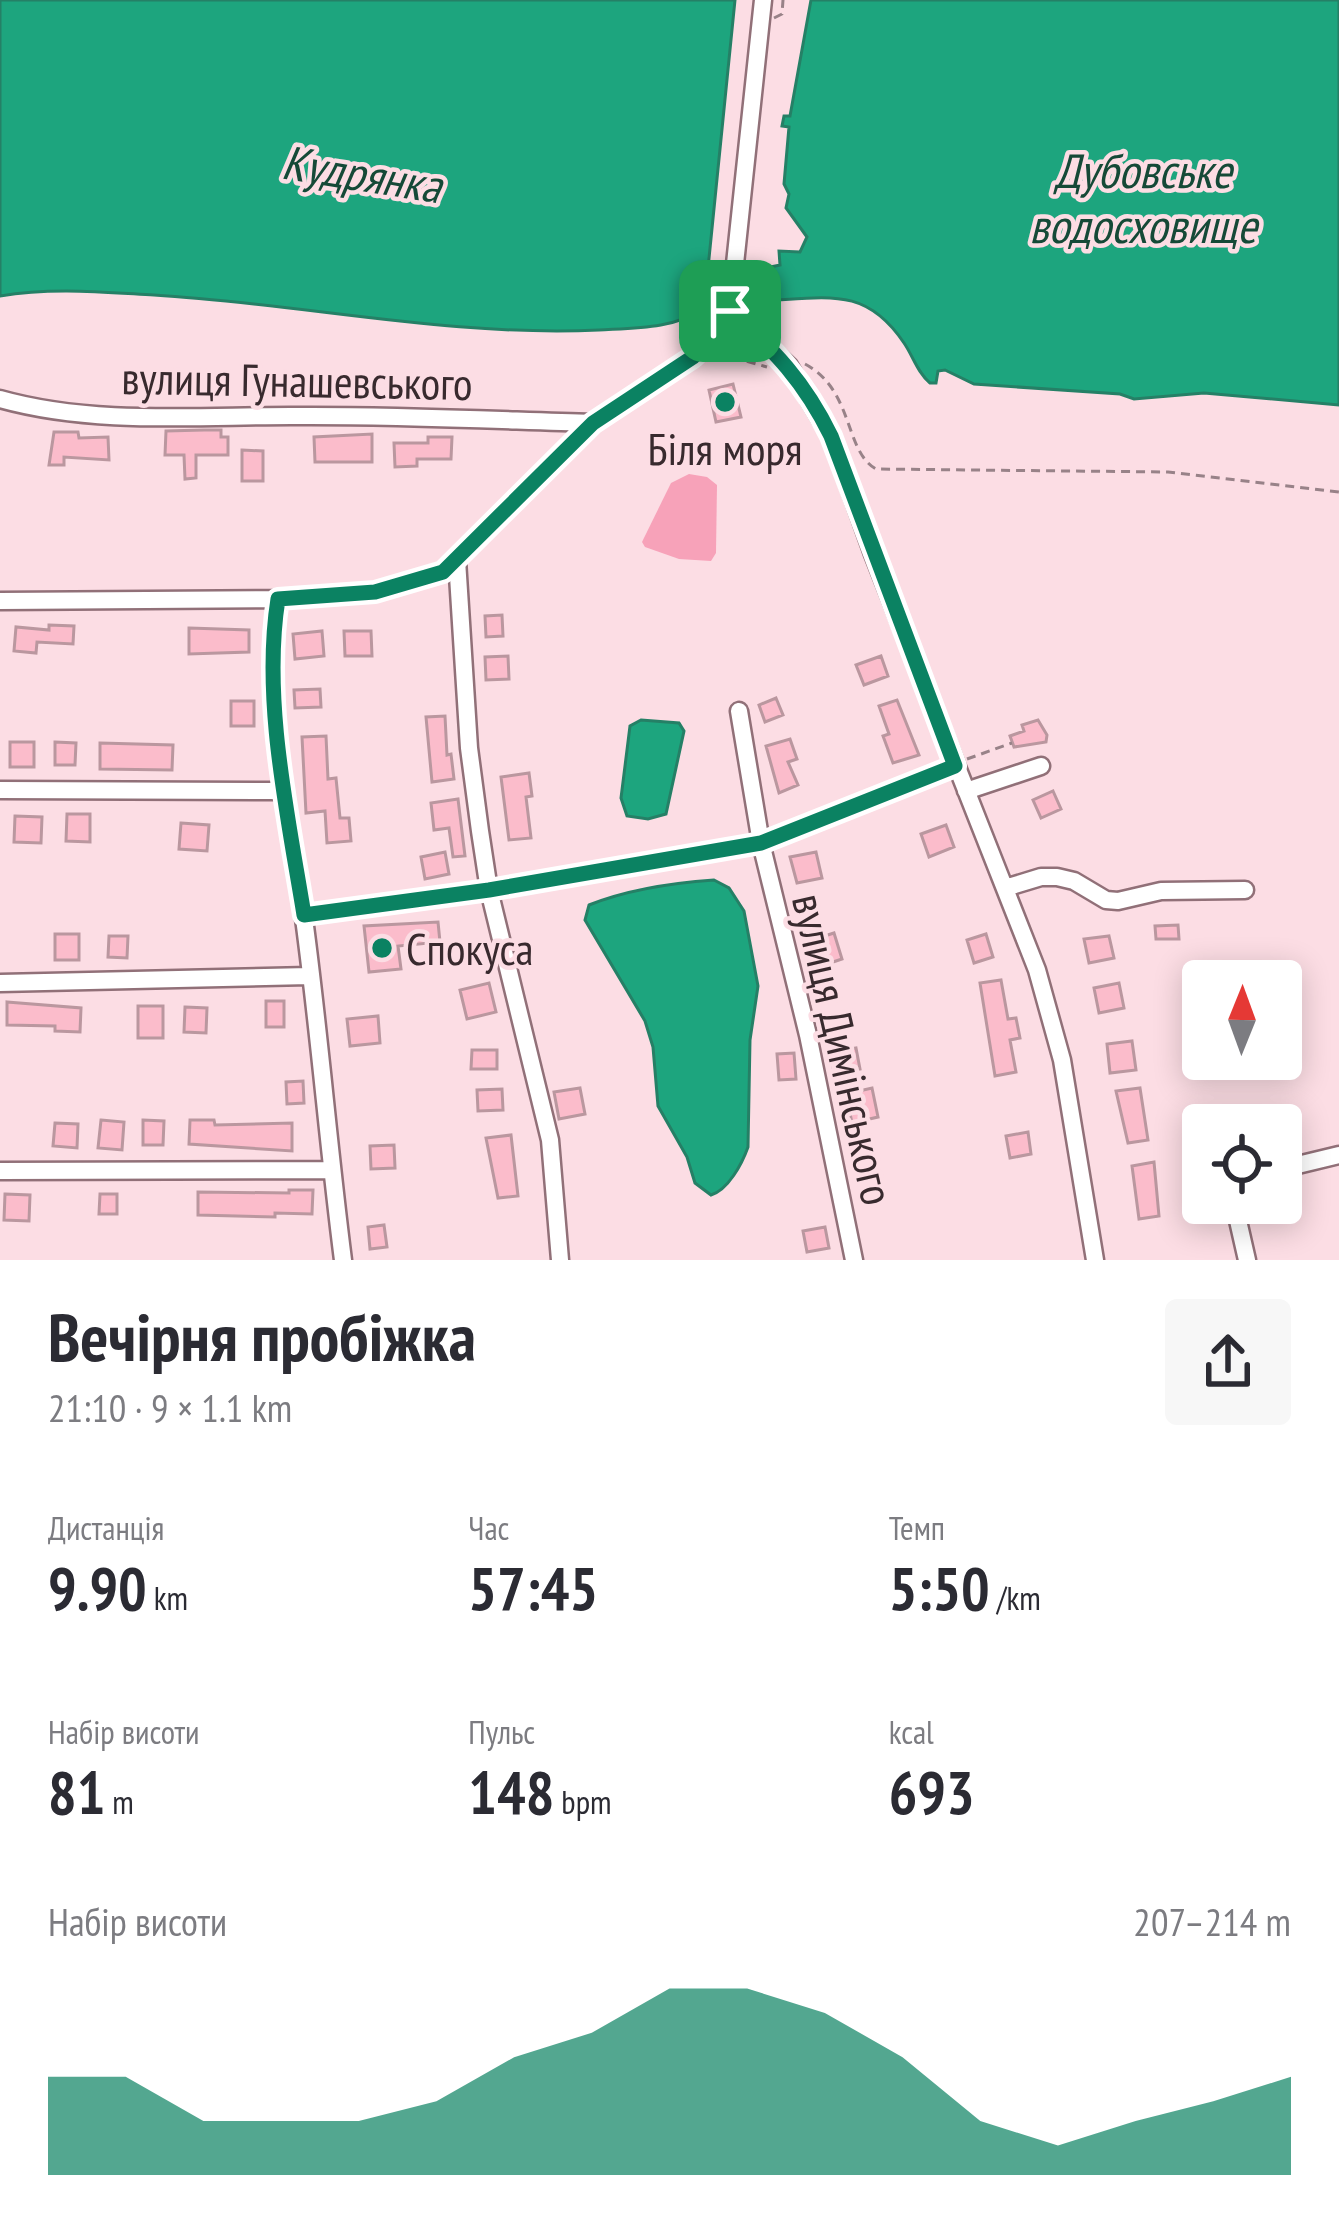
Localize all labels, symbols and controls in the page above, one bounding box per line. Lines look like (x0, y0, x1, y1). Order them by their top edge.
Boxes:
water label: Кудрянка (278, 130, 449, 217)
water label: Дубовське водосховище (1029, 139, 1260, 256)
pin (679, 260, 781, 362)
icon: arrive (697, 278, 763, 344)
street label: вулиця Гунашевського (121, 348, 473, 412)
marker: Біля моря (712, 389, 738, 415)
place label: Біля моря (648, 419, 802, 477)
street label: вулиця Димінського (780, 888, 908, 1210)
place label: Спокуса (406, 919, 534, 977)
marker: Спокуса (369, 935, 395, 961)
north arrow (1182, 960, 1302, 1080)
map controls (1182, 960, 1302, 1224)
button: locate (1182, 1104, 1302, 1224)
text: Вечірня пробіжка (48, 1294, 476, 1379)
button: share (1165, 1299, 1291, 1425)
text: 21:10 · 9 × 1.1 km (48, 1382, 292, 1433)
text: Дистанція (48, 1506, 164, 1549)
text: Час (468, 1506, 509, 1549)
text: Темп (889, 1506, 945, 1549)
text: 9.90 (48, 1549, 147, 1627)
text: 57:45 (468, 1549, 598, 1627)
text: 5:50 (889, 1549, 990, 1627)
text: km (147, 1576, 188, 1619)
text: /km (990, 1576, 1041, 1619)
text: Набір висоти (48, 1710, 200, 1753)
text: Пульс (468, 1710, 535, 1753)
text: kcal (889, 1710, 934, 1753)
text: 81 (48, 1753, 105, 1831)
text: 148 (468, 1753, 554, 1831)
text: 693 (889, 1753, 975, 1831)
text: m (105, 1780, 134, 1823)
text: bpm (554, 1780, 612, 1823)
text: Набір висоти (48, 1896, 227, 1947)
text: 207–214 m (1133, 1896, 1291, 1947)

